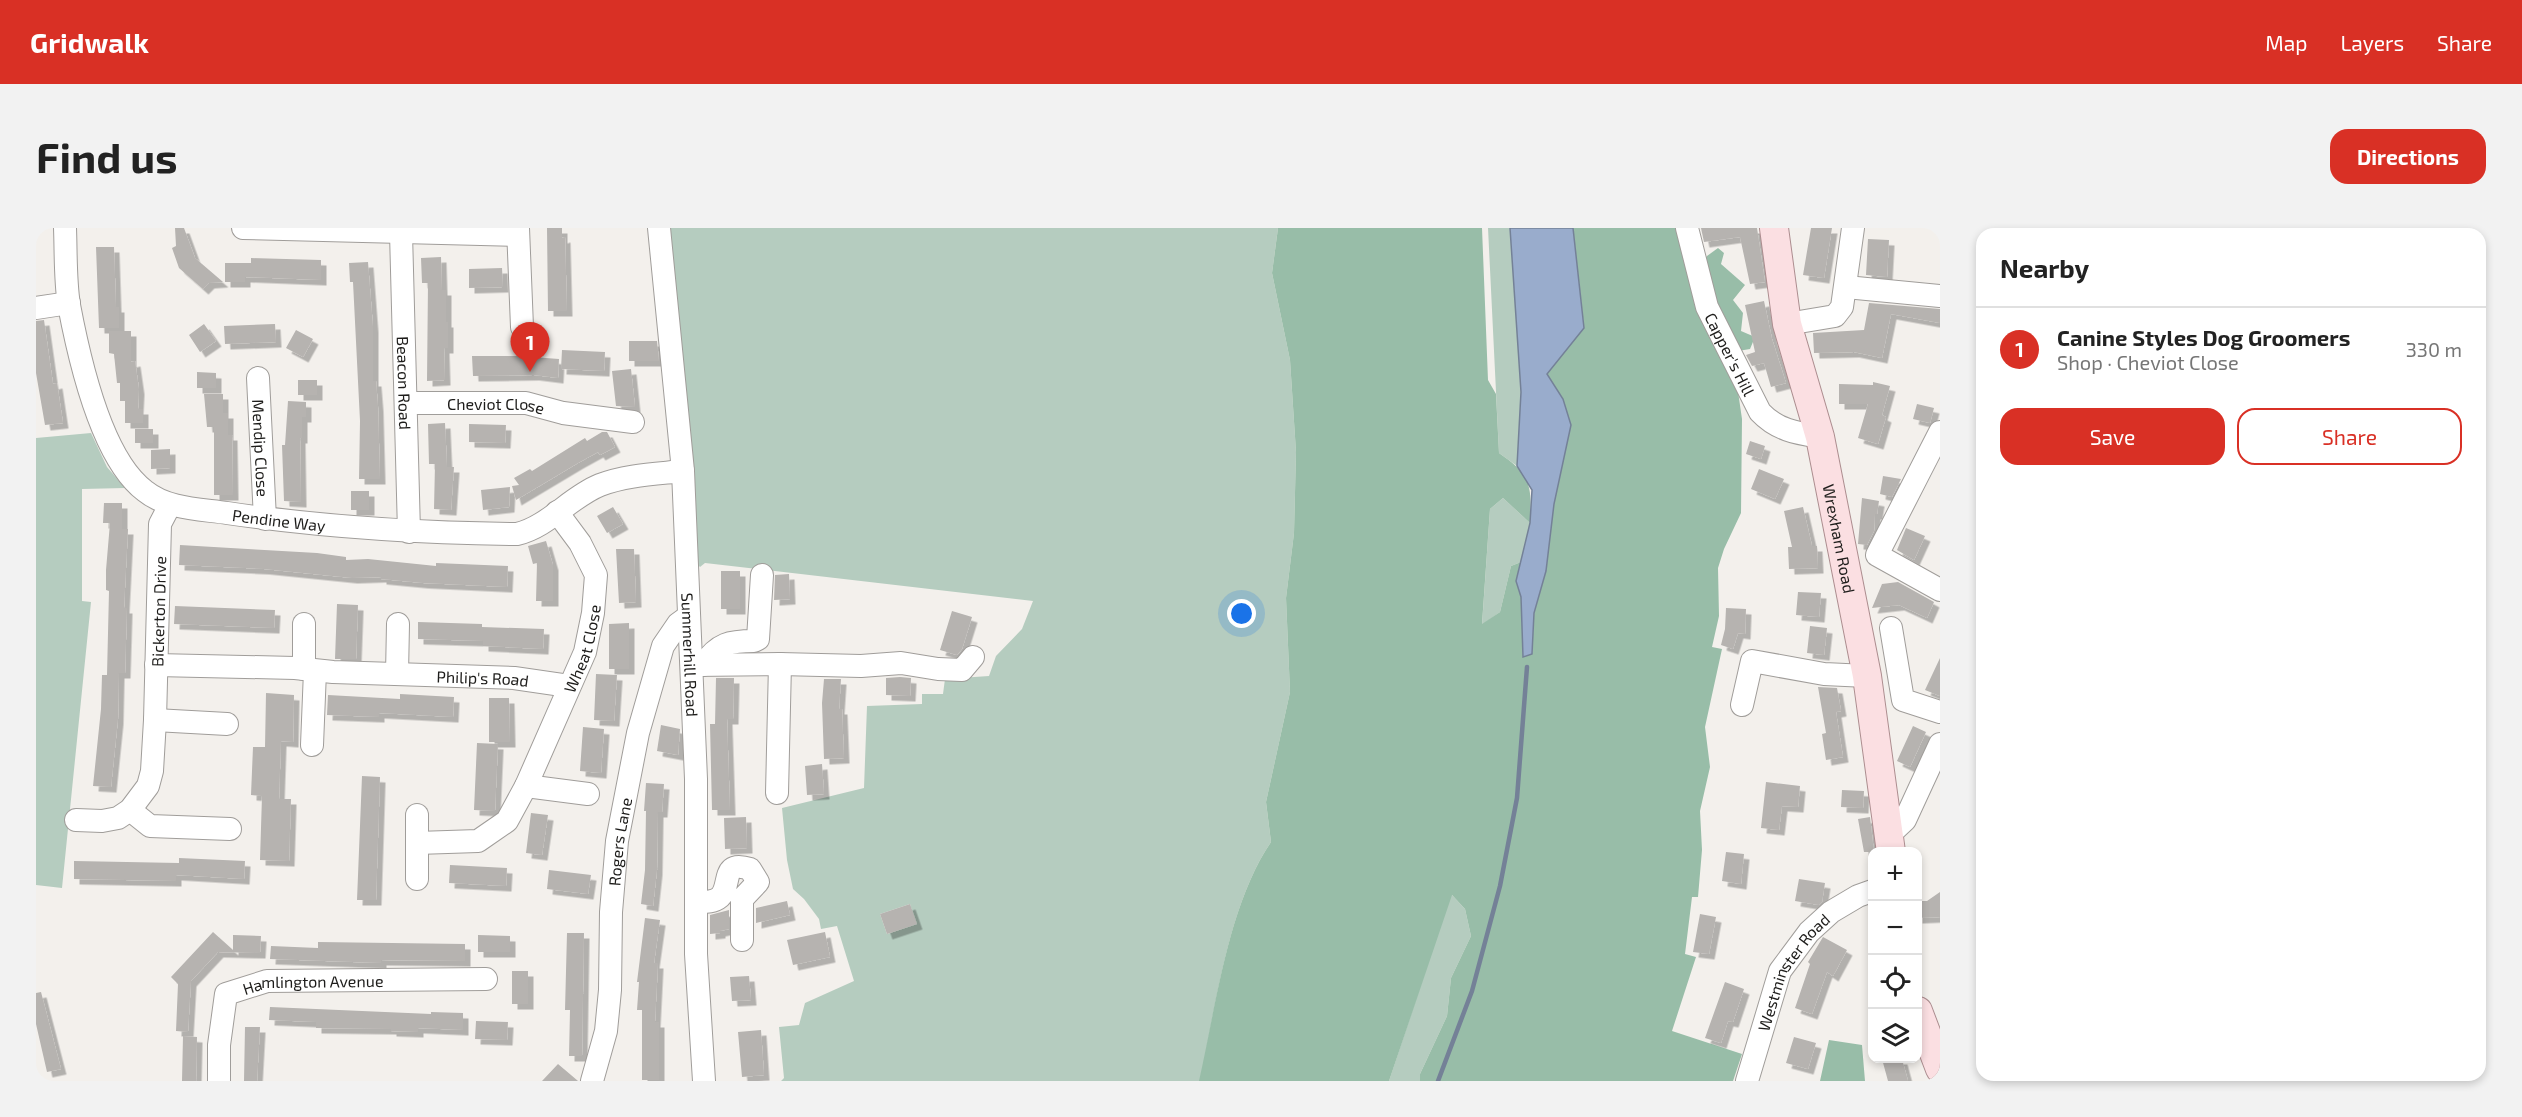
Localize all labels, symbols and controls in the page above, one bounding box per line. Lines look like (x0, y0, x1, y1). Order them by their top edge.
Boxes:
text: Gridwalk (30, 25, 149, 59)
text: Map (2265, 30, 2307, 55)
text: Layers (2340, 30, 2404, 55)
text: Share (2437, 30, 2492, 55)
button: Directions (2330, 129, 2486, 184)
text: Find us (36, 131, 178, 181)
text: Nearby (2000, 252, 2089, 283)
street label: Capper's Hill (1702, 309, 1760, 399)
pin: 1 (510, 322, 550, 372)
text: Canine Styles Dog Groomers (2057, 324, 2350, 350)
street label: Beacon Road (394, 336, 416, 430)
text: 1 (2015, 337, 2024, 361)
text: 330 m (2406, 337, 2462, 361)
text: Shop · Cheviot Close (2057, 350, 2239, 374)
street label: Cheviot Close (447, 394, 547, 417)
street label: Mendip Close (250, 399, 273, 497)
button: Save (2000, 408, 2225, 465)
button: Share (2237, 408, 2462, 465)
street label: Wrexham Road (1820, 482, 1860, 595)
street label: Pendine Way (231, 504, 327, 534)
street label: Bickerton Drive (147, 556, 169, 667)
street label: Summerhill Road (679, 592, 703, 717)
your location (1227, 599, 1256, 628)
street label: Wheat Close (559, 604, 603, 695)
street label: Philip's Road (436, 666, 530, 690)
street label: Rogers Lane (604, 796, 635, 887)
map controls (1868, 847, 1922, 1063)
button: + (1868, 847, 1922, 901)
button: − (1868, 901, 1922, 955)
street label: Westminster Road (1753, 909, 1833, 1033)
button: locate (1868, 955, 1922, 1009)
street label: Hamlington Avenue (240, 970, 384, 998)
button: layers (1868, 1009, 1922, 1063)

